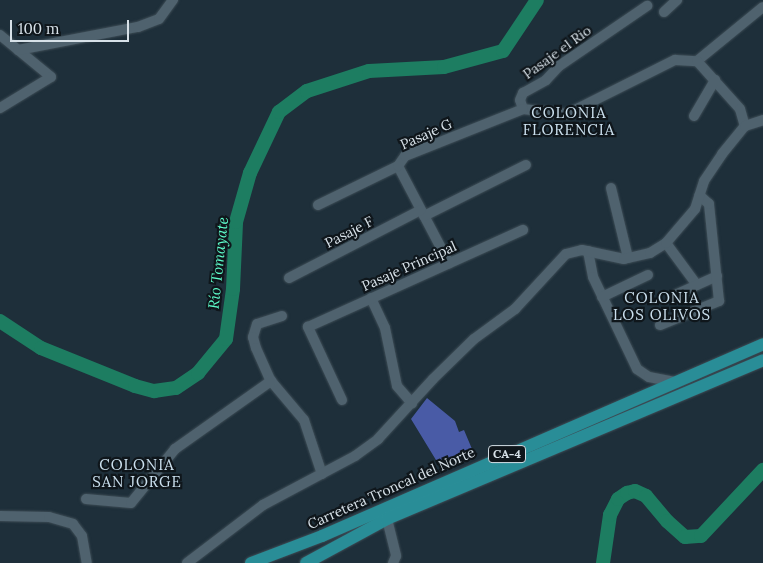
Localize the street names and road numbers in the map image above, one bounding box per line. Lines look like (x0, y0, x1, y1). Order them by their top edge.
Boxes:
street label: Pasaje el Rio (520, 22, 594, 82)
street label: Pasaje G (398, 115, 454, 153)
street label: Pasaje F (322, 213, 376, 251)
street label: Pasaje Principal (359, 238, 459, 294)
street label: Carretera Troncal del Norte (305, 443, 477, 533)
road number: CA-4 (487, 444, 527, 464)

